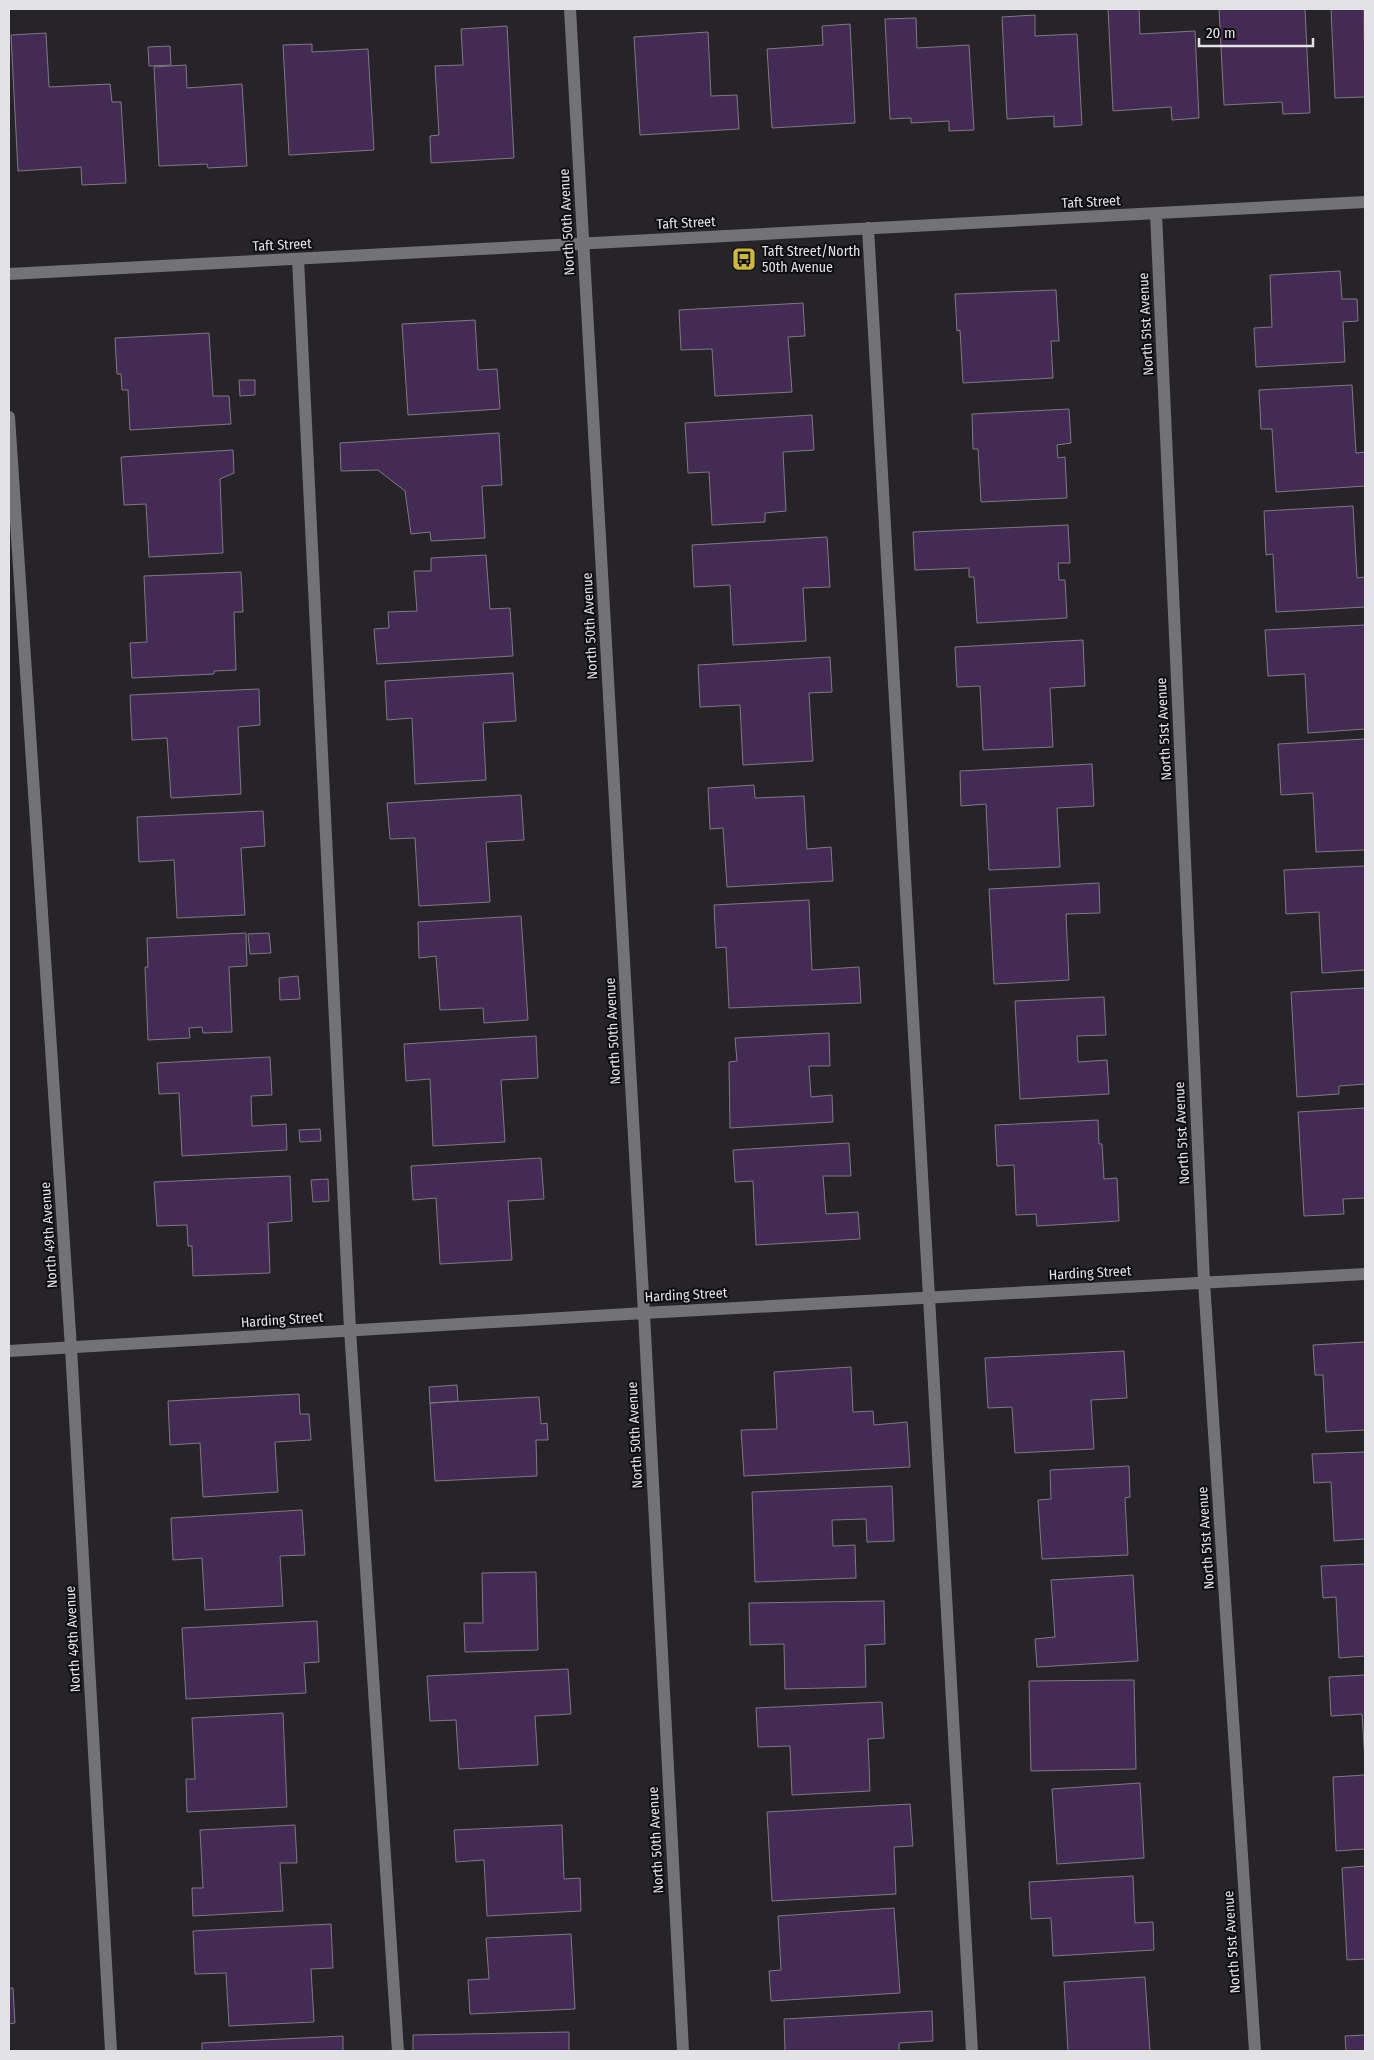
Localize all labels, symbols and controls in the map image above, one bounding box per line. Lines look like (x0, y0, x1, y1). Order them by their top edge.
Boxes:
scale bar (1199, 15, 1313, 47)
text: 20 m (1206, 24, 1236, 42)
street label: North 50th Avenue (556, 168, 578, 276)
street label: Taft Street (1061, 192, 1121, 212)
street label: Taft Street (656, 213, 716, 233)
street label: Taft Street (252, 235, 312, 255)
place label: Taft Street/North 50th Avenue (762, 243, 860, 276)
bus stop icon: Taft Street/North 50th Avenue (731, 246, 757, 272)
street label: North 51st Avenue (1135, 272, 1157, 376)
street label: North 50th Avenue (579, 572, 601, 680)
street label: North 51st Avenue (1153, 677, 1175, 781)
street label: North 50th Avenue (602, 977, 624, 1085)
street label: North 51st Avenue (1171, 1081, 1193, 1185)
street label: North 49th Avenue (37, 1181, 61, 1289)
street label: Harding Street (1048, 1262, 1132, 1284)
street label: Harding Street (644, 1284, 728, 1306)
street label: Harding Street (240, 1309, 324, 1331)
street label: North 50th Avenue (624, 1381, 646, 1489)
street label: North 51st Avenue (1194, 1486, 1218, 1590)
street label: North 49th Avenue (62, 1585, 84, 1693)
street label: North 50th Avenue (645, 1786, 667, 1894)
street label: North 51st Avenue (1220, 1890, 1244, 1994)

